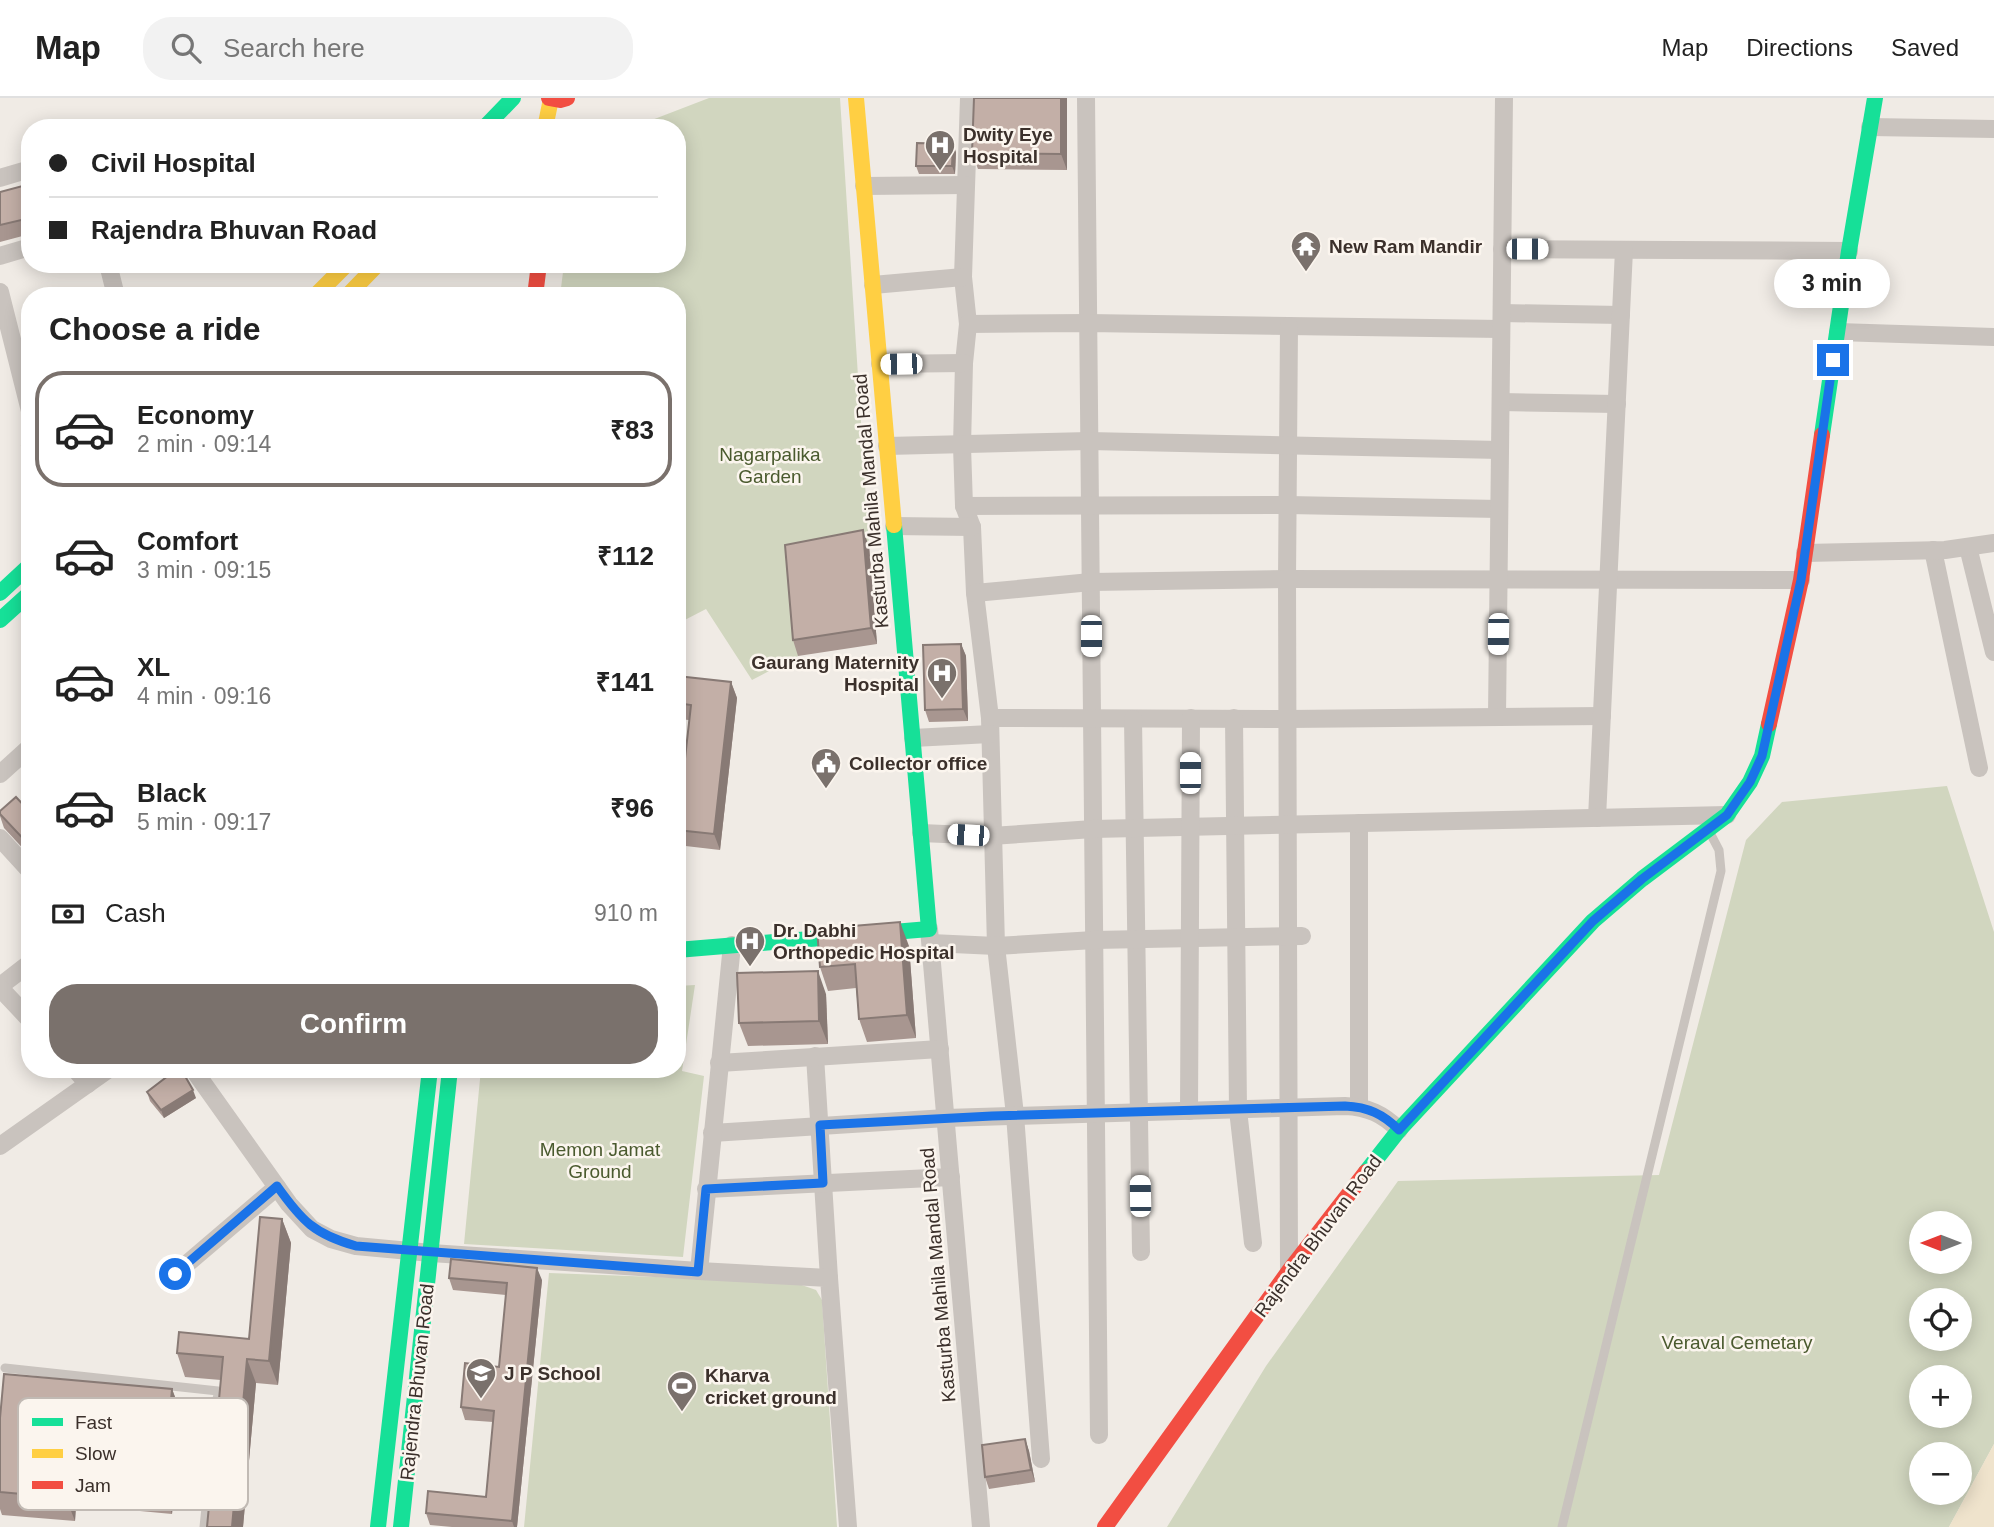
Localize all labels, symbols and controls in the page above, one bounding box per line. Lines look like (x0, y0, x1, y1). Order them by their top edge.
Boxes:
search box (143, 17, 633, 80)
text: Map (35, 29, 101, 66)
icon: search (167, 29, 205, 67)
text: Search here (223, 33, 365, 63)
text: Map (1662, 34, 1708, 61)
text: Directions (1746, 34, 1853, 61)
text: Saved (1891, 34, 1959, 61)
place label: Dwity Eye Hospital (963, 124, 1053, 167)
hospital icon: Dwity Eye Hospital (923, 128, 957, 172)
text: Civil Hospital (91, 148, 256, 178)
text: Rajendra Bhuvan Road (91, 215, 377, 245)
temple icon: New Ram Mandir (1289, 229, 1323, 273)
place label: New Ram Mandir (1329, 236, 1483, 257)
car (1507, 239, 1549, 260)
callout: 3 min (1775, 258, 1891, 308)
text: 3 min (1802, 270, 1862, 296)
text: Choose a ride (49, 311, 261, 347)
route end (1817, 344, 1849, 376)
car (880, 353, 923, 375)
street label: Kasturba Mahila Mandal Road (849, 373, 893, 629)
icon: car (53, 398, 116, 461)
text: Economy (137, 400, 254, 430)
text: ₹83 (610, 415, 654, 445)
text: 2 min · 09:14 (137, 431, 271, 457)
park label: Nagarpalika Garden (719, 444, 821, 487)
icon: car (53, 524, 116, 587)
text: Comfort (137, 526, 238, 556)
text: ₹112 (597, 541, 654, 571)
text: 3 min · 09:15 (137, 557, 271, 583)
car (1488, 613, 1509, 655)
car (1081, 615, 1102, 657)
icon: car (53, 650, 116, 713)
text: XL (137, 652, 170, 682)
place label: Gaurang Maternity Hospital (751, 652, 919, 695)
hospital icon: Gaurang Maternity Hospital (925, 656, 959, 700)
text: ₹141 (596, 667, 654, 697)
text: 4 min · 09:16 (137, 683, 271, 709)
public building icon: Collector office (809, 746, 843, 790)
car (1180, 752, 1201, 794)
place label: Collector office (849, 753, 987, 774)
icon: car (53, 776, 116, 839)
text: Black (137, 778, 206, 808)
text: ₹96 (610, 793, 654, 823)
text: 5 min · 09:17 (137, 809, 271, 835)
car (947, 823, 990, 847)
icon: cash (49, 895, 87, 933)
text: Cash (105, 898, 166, 928)
text: 910 m (594, 900, 658, 926)
place label: Dr. Dabhi Orthopedic Hospital (773, 920, 955, 963)
hospital icon: Dr. Dabhi Orthopedic Hospital (733, 924, 767, 968)
button: Confirm (49, 984, 658, 1064)
park label: Memon Jamat Ground (540, 1139, 661, 1182)
street label: Kasturba Mahila Mandal Road (916, 1147, 960, 1403)
street label: Rajendra Bhuvan Road (1250, 1151, 1386, 1321)
car (1130, 1175, 1151, 1217)
north arrow (1909, 1211, 1972, 1274)
map controls (1909, 1211, 1972, 1505)
route start (159, 1258, 191, 1290)
street label: Rajendra Bhuvan Road (396, 1283, 438, 1481)
button: locate (1909, 1288, 1972, 1351)
park label: Veraval Cemetary (1661, 1332, 1813, 1353)
school or university icon: J P School (464, 1356, 498, 1400)
place label: J P School (504, 1363, 601, 1384)
place label: Kharva cricket ground (705, 1365, 837, 1408)
button: + (1909, 1365, 1972, 1428)
sports icon: Kharva cricket ground (665, 1369, 699, 1413)
legend (18, 1398, 248, 1510)
text: Fast (75, 1412, 113, 1433)
button: − (1909, 1442, 1972, 1505)
text: Slow (75, 1443, 116, 1464)
text: Jam (75, 1475, 111, 1496)

